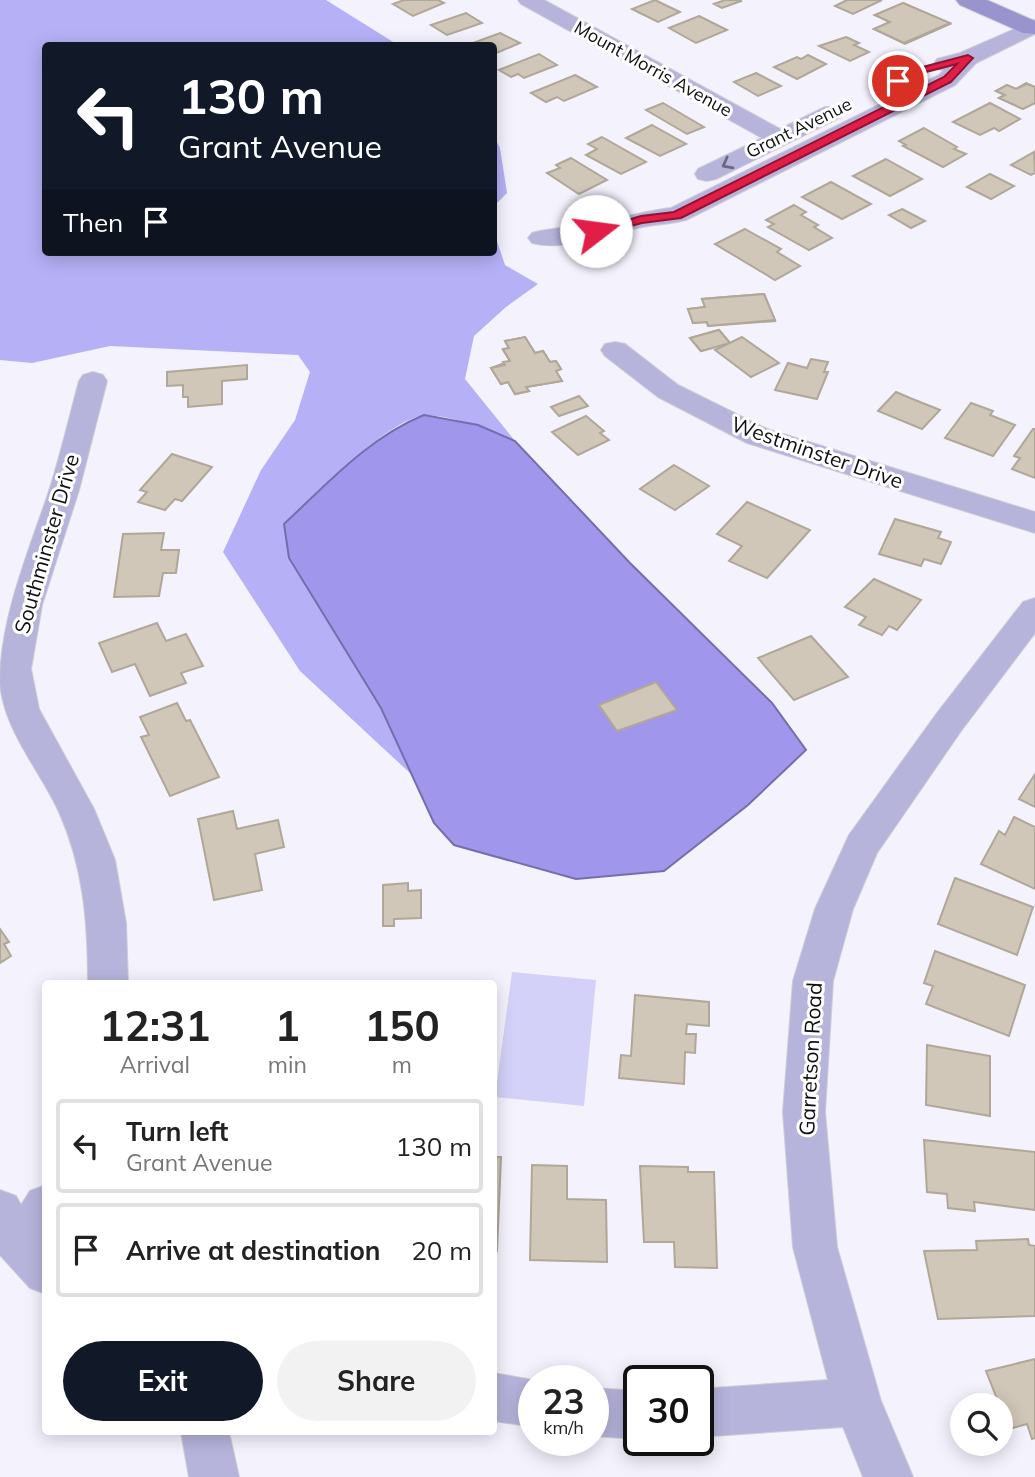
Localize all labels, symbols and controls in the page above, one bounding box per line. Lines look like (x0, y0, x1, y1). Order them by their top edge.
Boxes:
street label: Mount Morris Avenue (570, 16, 736, 122)
pin (868, 51, 928, 111)
icon: arrive (879, 62, 917, 100)
text: 130 m (178, 65, 324, 126)
icon: left (63, 70, 154, 161)
street label: Grant Avenue (742, 92, 855, 163)
text: Grant Avenue (178, 126, 382, 166)
one-way arrow (721, 155, 734, 169)
position arrow (559, 194, 633, 268)
icon: arrive (137, 203, 175, 241)
text: Then (63, 206, 123, 239)
street label: Westminster Drive (728, 410, 907, 494)
street label: Southminster Drive (8, 451, 84, 636)
street label: Garretson Road (793, 982, 827, 1136)
text: 12:31 (99, 999, 210, 1052)
text: 1 (275, 999, 300, 1052)
text: 150 (364, 999, 440, 1052)
text: Arrival (120, 1050, 190, 1079)
text: min (268, 1050, 307, 1079)
text: m (392, 1050, 412, 1079)
text: Turn left (126, 1115, 228, 1148)
icon: left (67, 1127, 105, 1165)
text: 130 m (396, 1130, 472, 1163)
text: Grant Avenue (126, 1148, 273, 1177)
icon: arrive (67, 1231, 105, 1269)
text: Arrive at destination (126, 1234, 381, 1267)
text: 20 m (411, 1234, 472, 1267)
button: Exit (63, 1341, 263, 1421)
button: Share (277, 1341, 476, 1421)
speed limit sign: 30 (623, 1365, 714, 1456)
text: 23 (542, 1379, 585, 1423)
map controls (950, 1393, 1013, 1456)
button: search (950, 1393, 1013, 1456)
text: km/h (543, 1416, 584, 1439)

